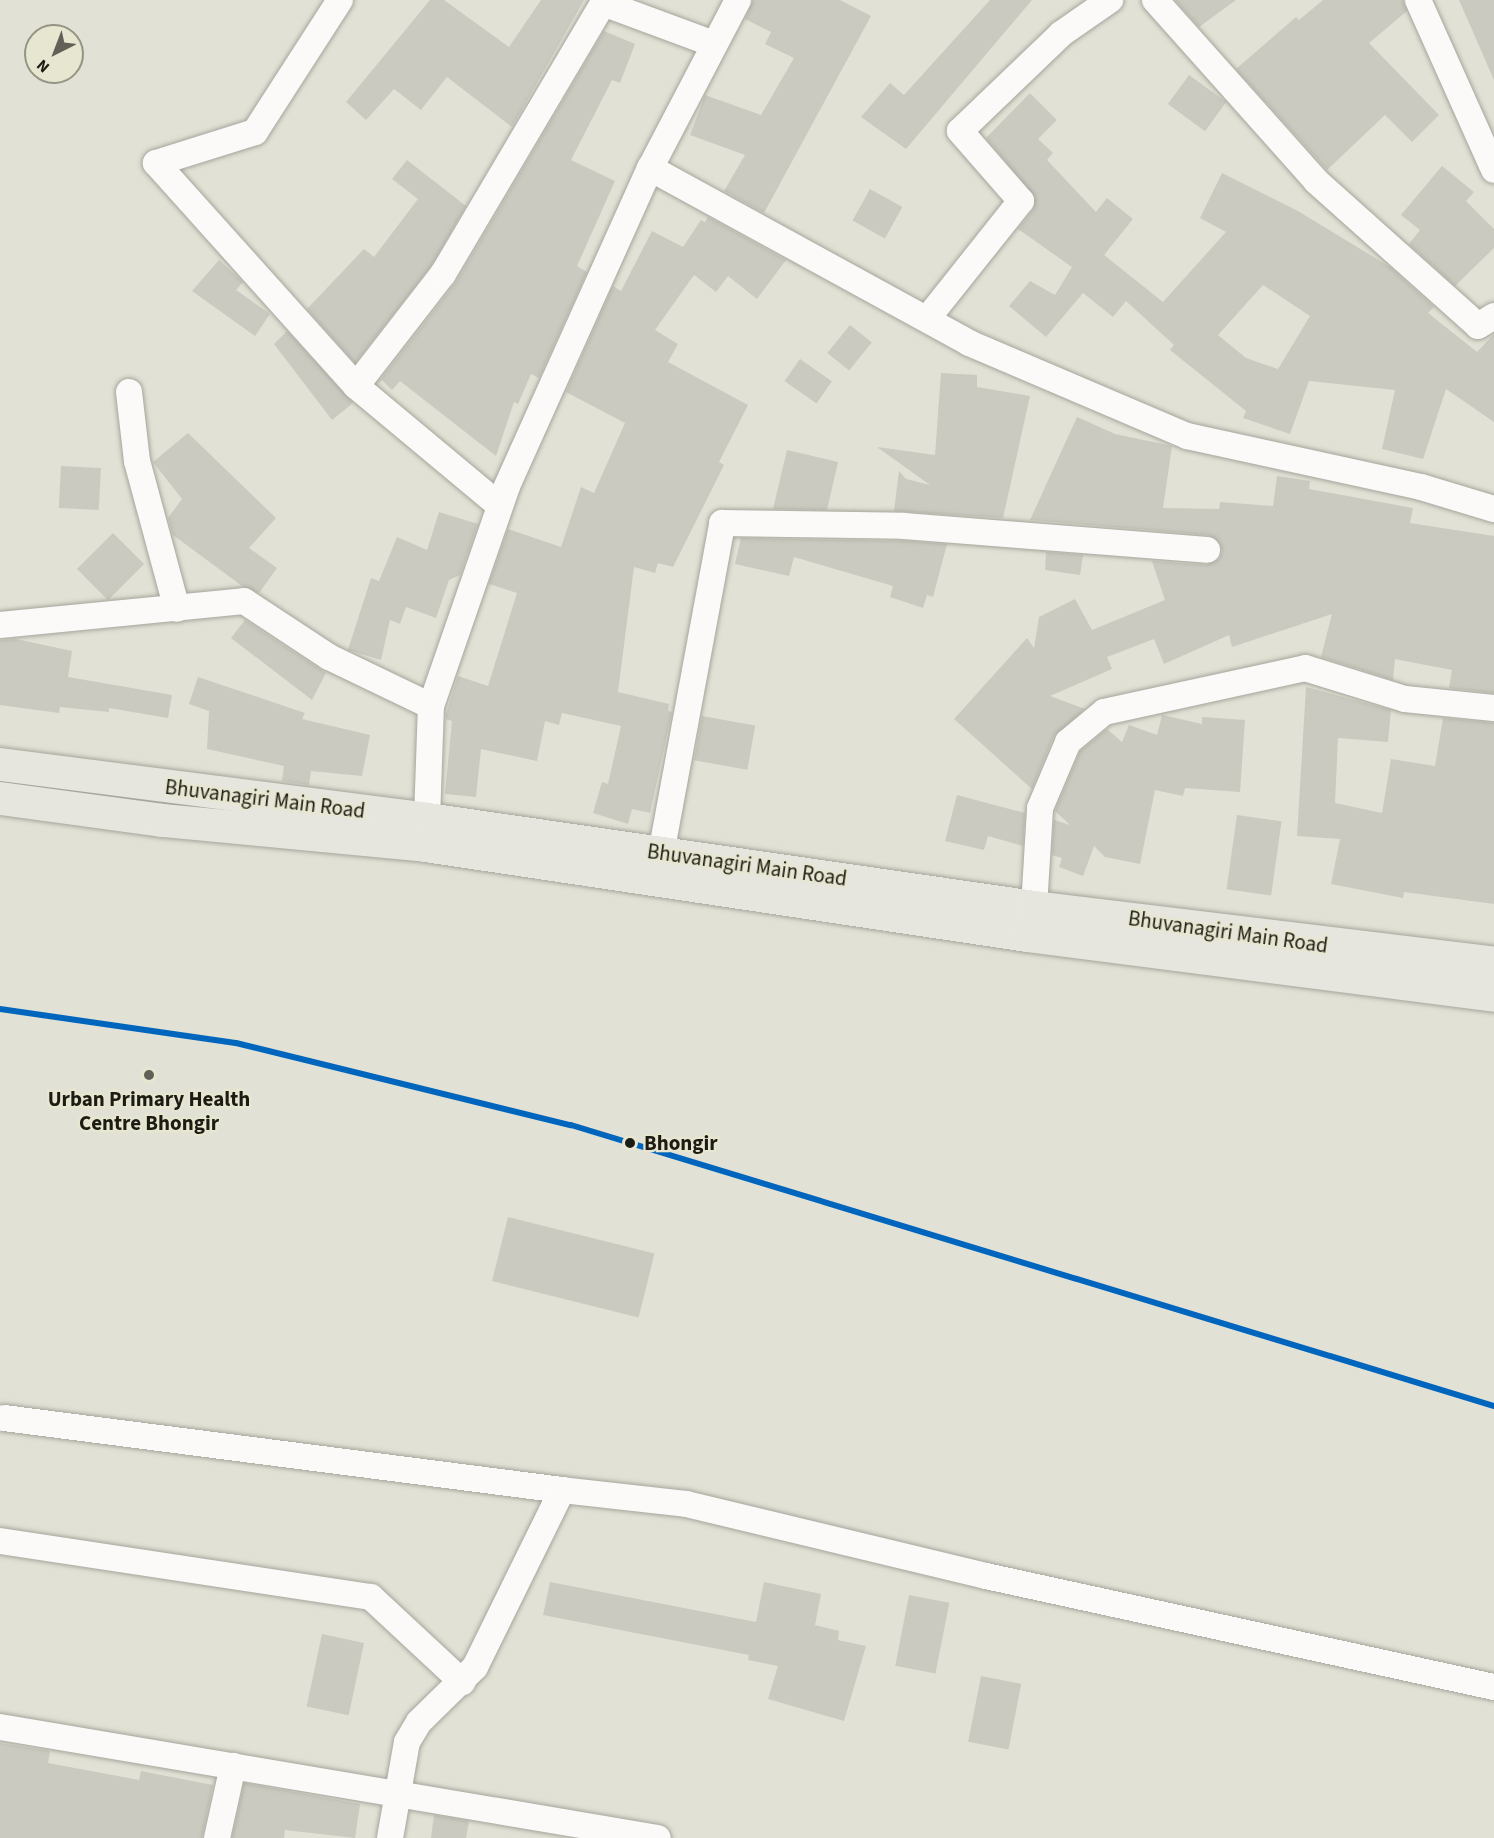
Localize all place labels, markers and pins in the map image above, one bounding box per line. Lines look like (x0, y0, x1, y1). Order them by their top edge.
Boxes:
marker: Urban Primary Health Centre Bhongir (140, 1066, 158, 1084)
place label: Urban Primary Health Centre Bhongir (48, 1086, 250, 1136)
place label: Bhongir (644, 1130, 718, 1156)
marker: Bhongir (621, 1134, 639, 1152)

